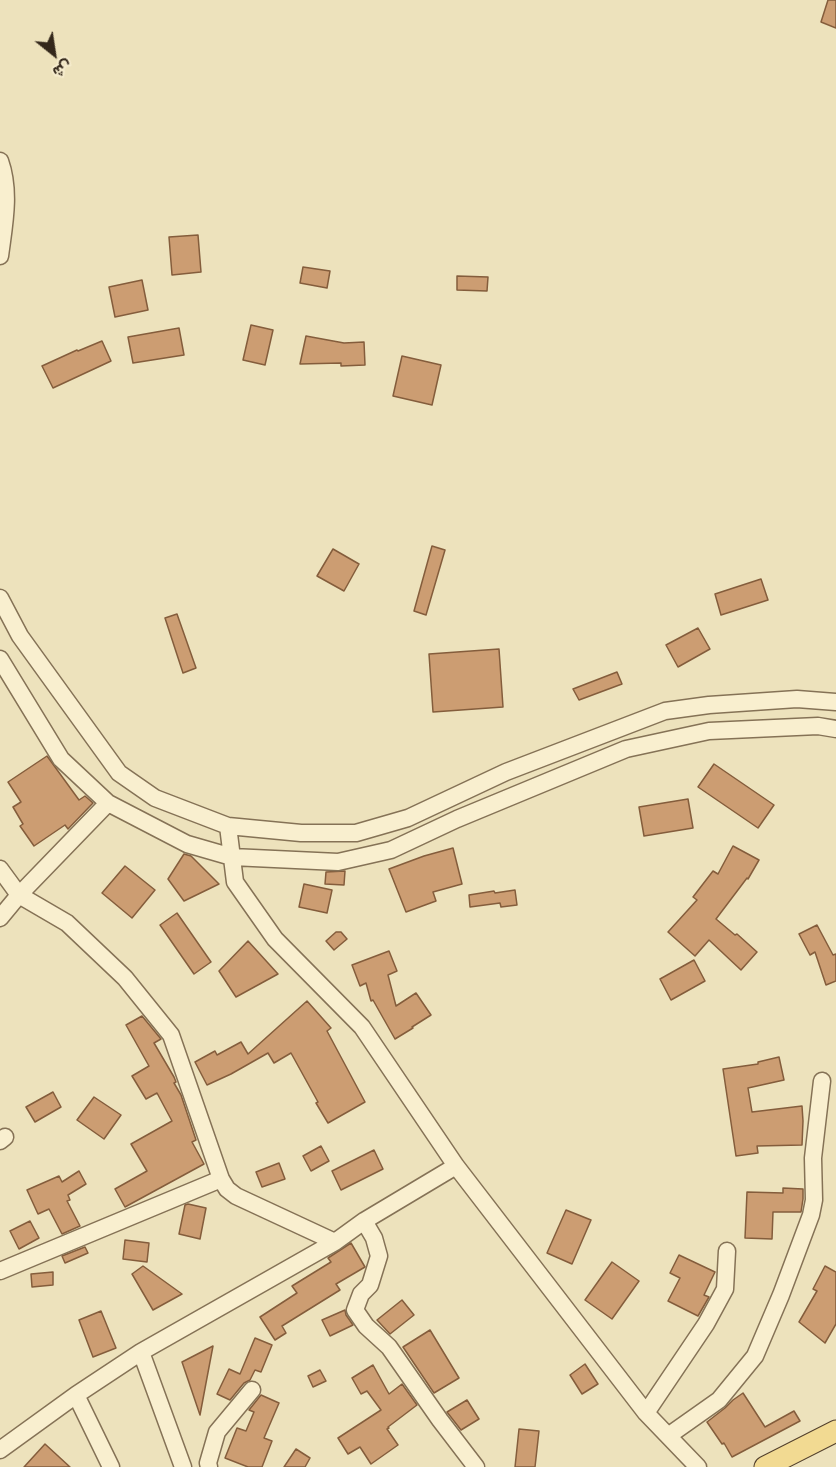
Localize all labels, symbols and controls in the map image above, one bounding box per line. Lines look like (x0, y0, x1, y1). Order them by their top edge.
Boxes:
north arrow (24, 24, 84, 84)
text: ش (50, 56, 76, 83)

